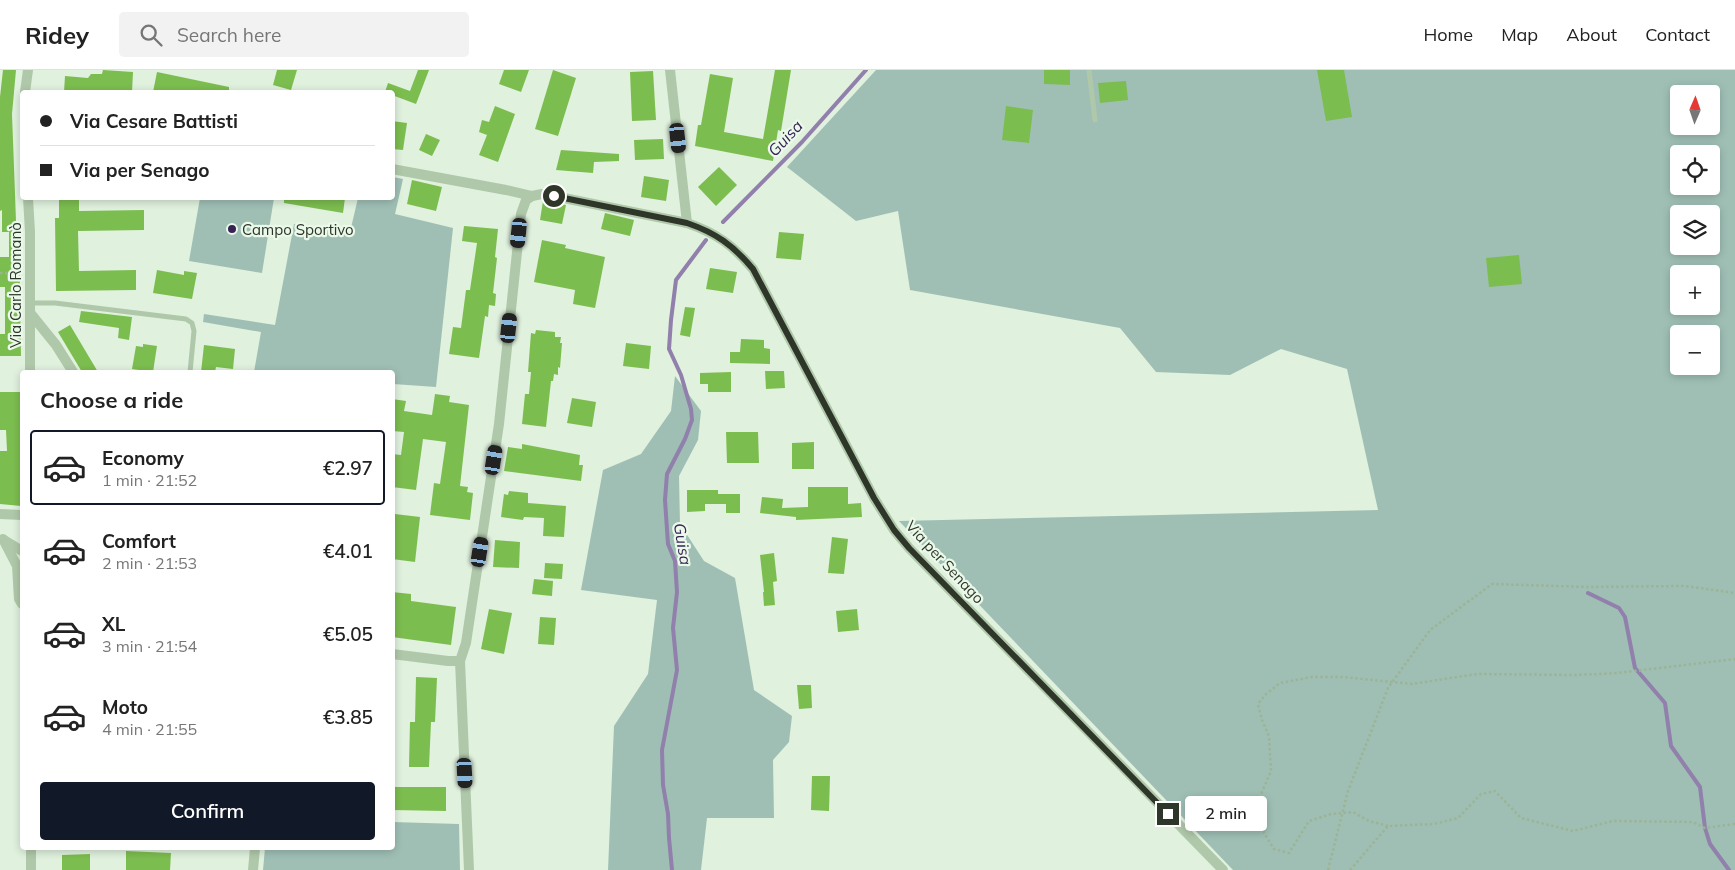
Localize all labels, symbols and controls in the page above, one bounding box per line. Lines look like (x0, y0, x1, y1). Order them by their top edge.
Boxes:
search box (119, 12, 469, 57)
text: Ridey (25, 20, 89, 50)
icon: search (137, 21, 165, 49)
text: Search here (177, 23, 281, 47)
text: Home (1423, 23, 1473, 46)
text: Map (1501, 23, 1538, 46)
text: About (1566, 23, 1617, 46)
text: Contact (1645, 23, 1710, 46)
north arrow (1670, 85, 1720, 135)
map controls (1670, 85, 1720, 375)
text: Via Cesare Battisti (70, 109, 238, 133)
water label: Guisa (763, 115, 807, 160)
car (668, 122, 687, 154)
button: locate (1670, 145, 1720, 195)
text: Via per Senago (70, 158, 209, 182)
route start (543, 185, 565, 207)
button: layers (1670, 205, 1720, 255)
car (509, 217, 528, 249)
place label: Campo Sportivo (242, 220, 354, 239)
street label: Via Carlo Romanò (6, 222, 25, 348)
marker: Campo Sportivo (226, 223, 238, 235)
button: + (1670, 265, 1720, 315)
car (499, 312, 518, 344)
button: − (1670, 325, 1720, 375)
text: Choose a ride (40, 386, 183, 414)
car (484, 444, 503, 476)
icon: car (42, 445, 87, 490)
text: Economy (102, 446, 184, 470)
text: €2.97 (323, 456, 373, 480)
text: 1 min · 21:52 (102, 470, 197, 490)
street label: Via per Senago (902, 517, 988, 607)
water label: Guisa (670, 522, 696, 567)
icon: car (42, 528, 87, 573)
text: Comfort (102, 529, 176, 553)
car (470, 536, 489, 568)
text: €4.01 (323, 539, 373, 563)
text: 2 min · 21:53 (102, 553, 197, 573)
icon: car (42, 611, 87, 656)
text: XL (102, 612, 125, 636)
text: €5.05 (323, 622, 373, 646)
text: 3 min · 21:54 (102, 636, 197, 656)
icon: car (42, 694, 87, 739)
text: Moto (102, 695, 148, 719)
text: €3.85 (323, 705, 373, 729)
text: 4 min · 21:55 (102, 719, 197, 739)
car (456, 758, 473, 788)
button: Confirm (40, 782, 375, 840)
callout: 2 min (1186, 796, 1268, 832)
route end (1157, 803, 1179, 825)
text: 2 min (1205, 803, 1247, 823)

